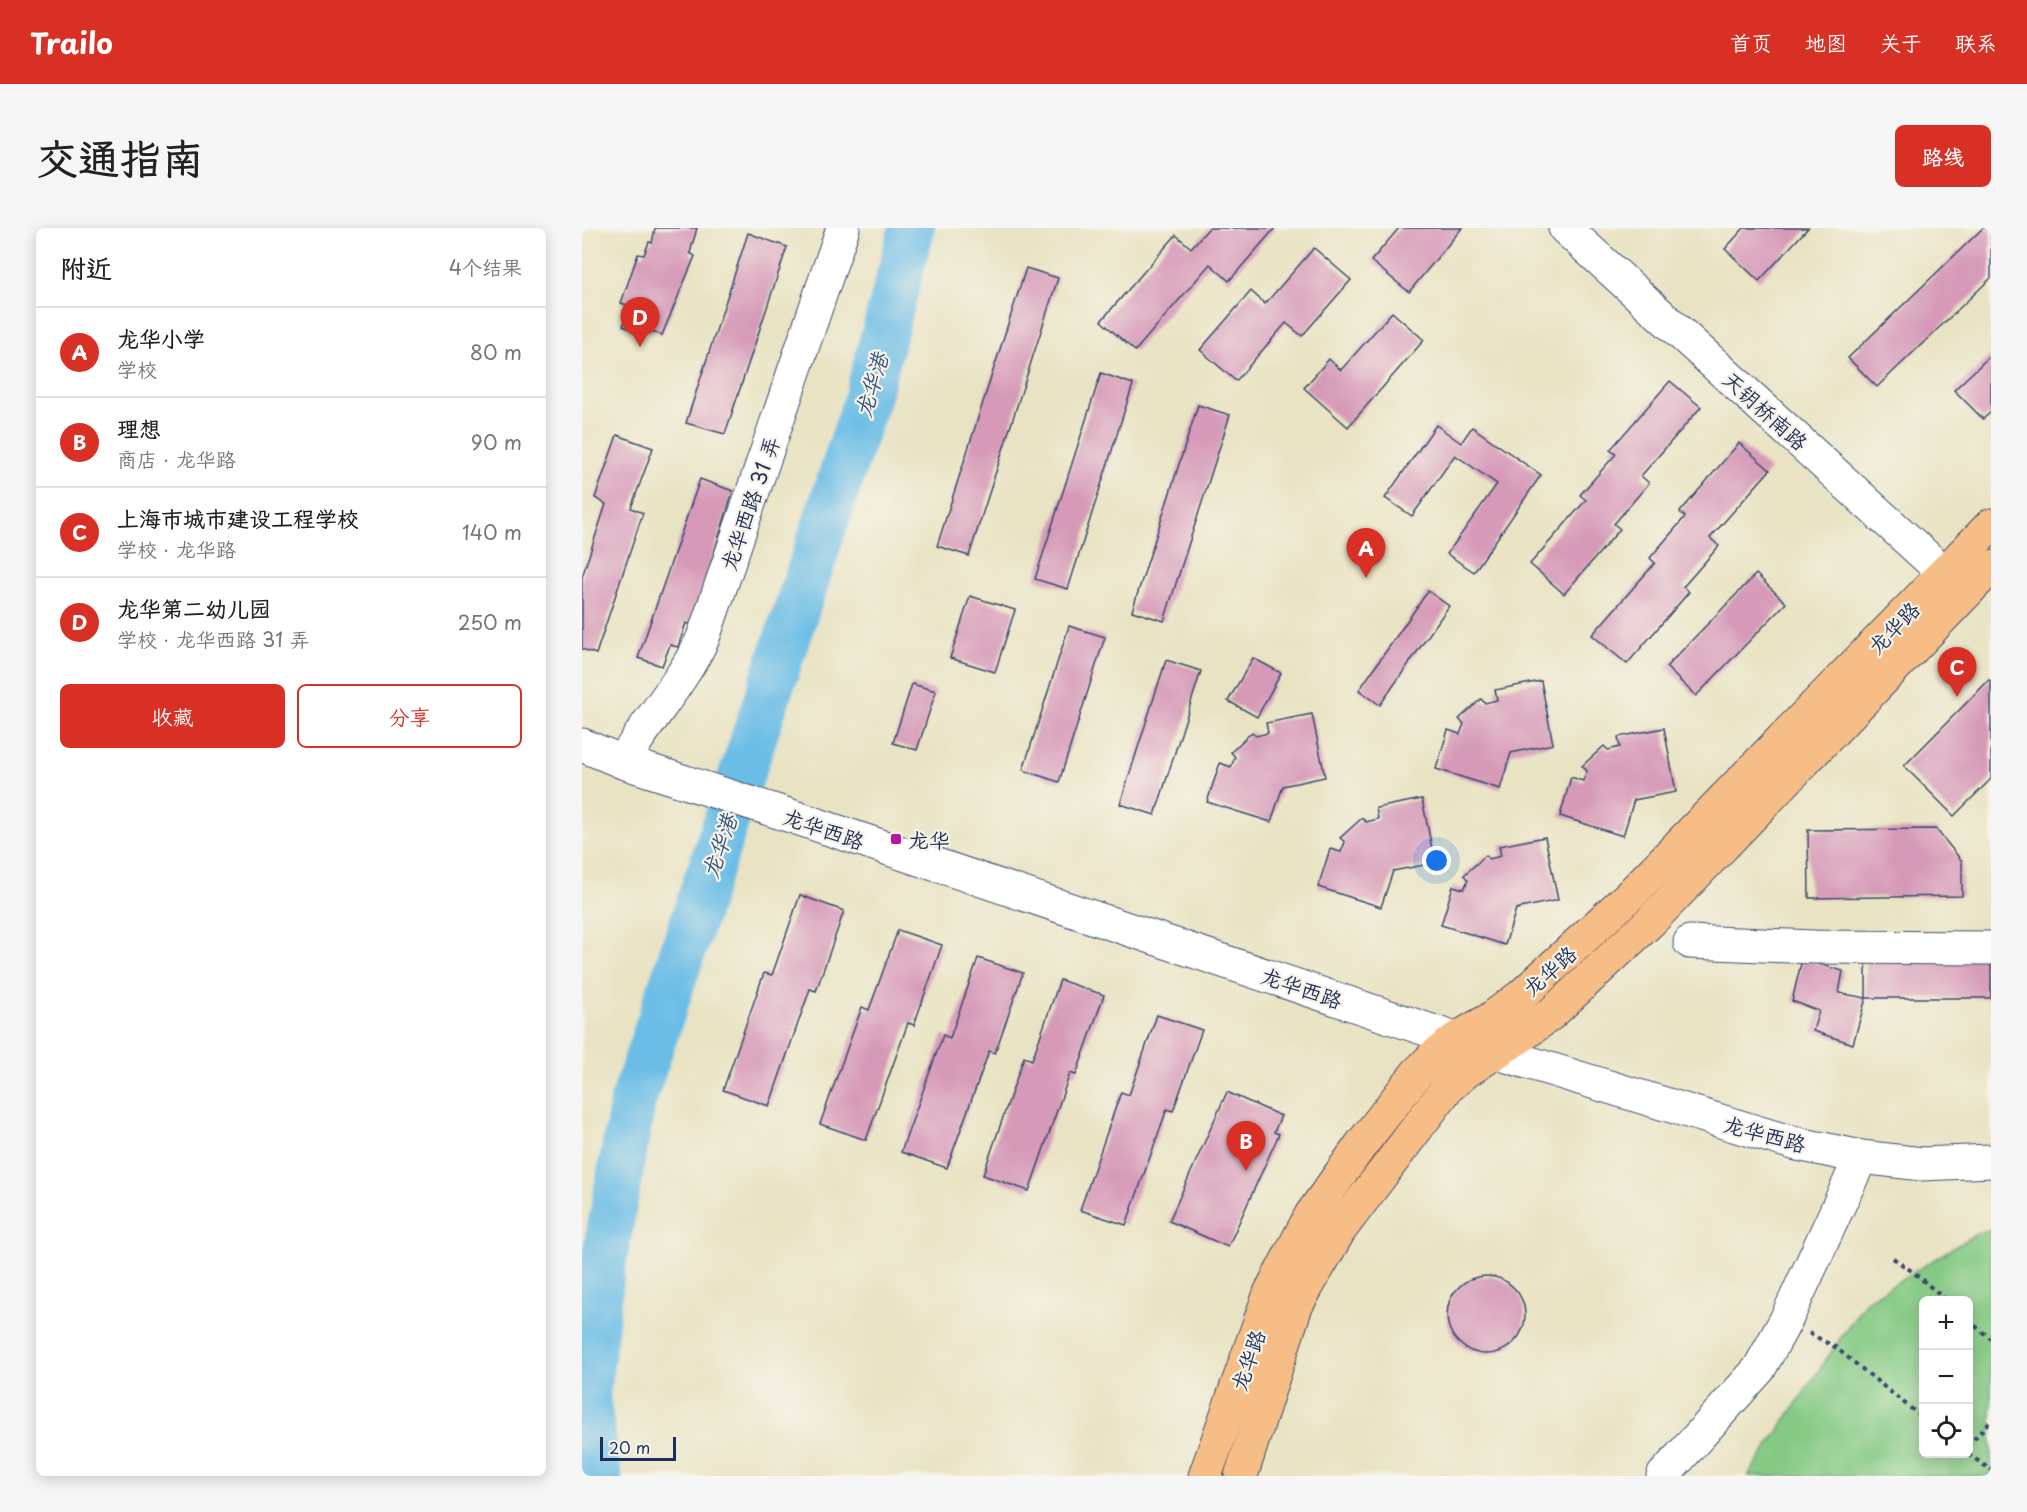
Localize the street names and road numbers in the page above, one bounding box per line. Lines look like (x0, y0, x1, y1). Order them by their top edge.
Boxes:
street label: 天钥桥南路 (1716, 363, 1816, 457)
street label: 龙华西路 31 弄 (711, 431, 787, 575)
street label: 龙华路 (1860, 593, 1926, 661)
street label: 龙华西路 (779, 799, 869, 857)
street label: 龙华路 (1515, 937, 1583, 1003)
street label: 龙华西路 (1257, 958, 1347, 1016)
street label: 龙华西路 (1720, 1107, 1810, 1159)
street label: 龙华路 (1222, 1325, 1272, 1395)

